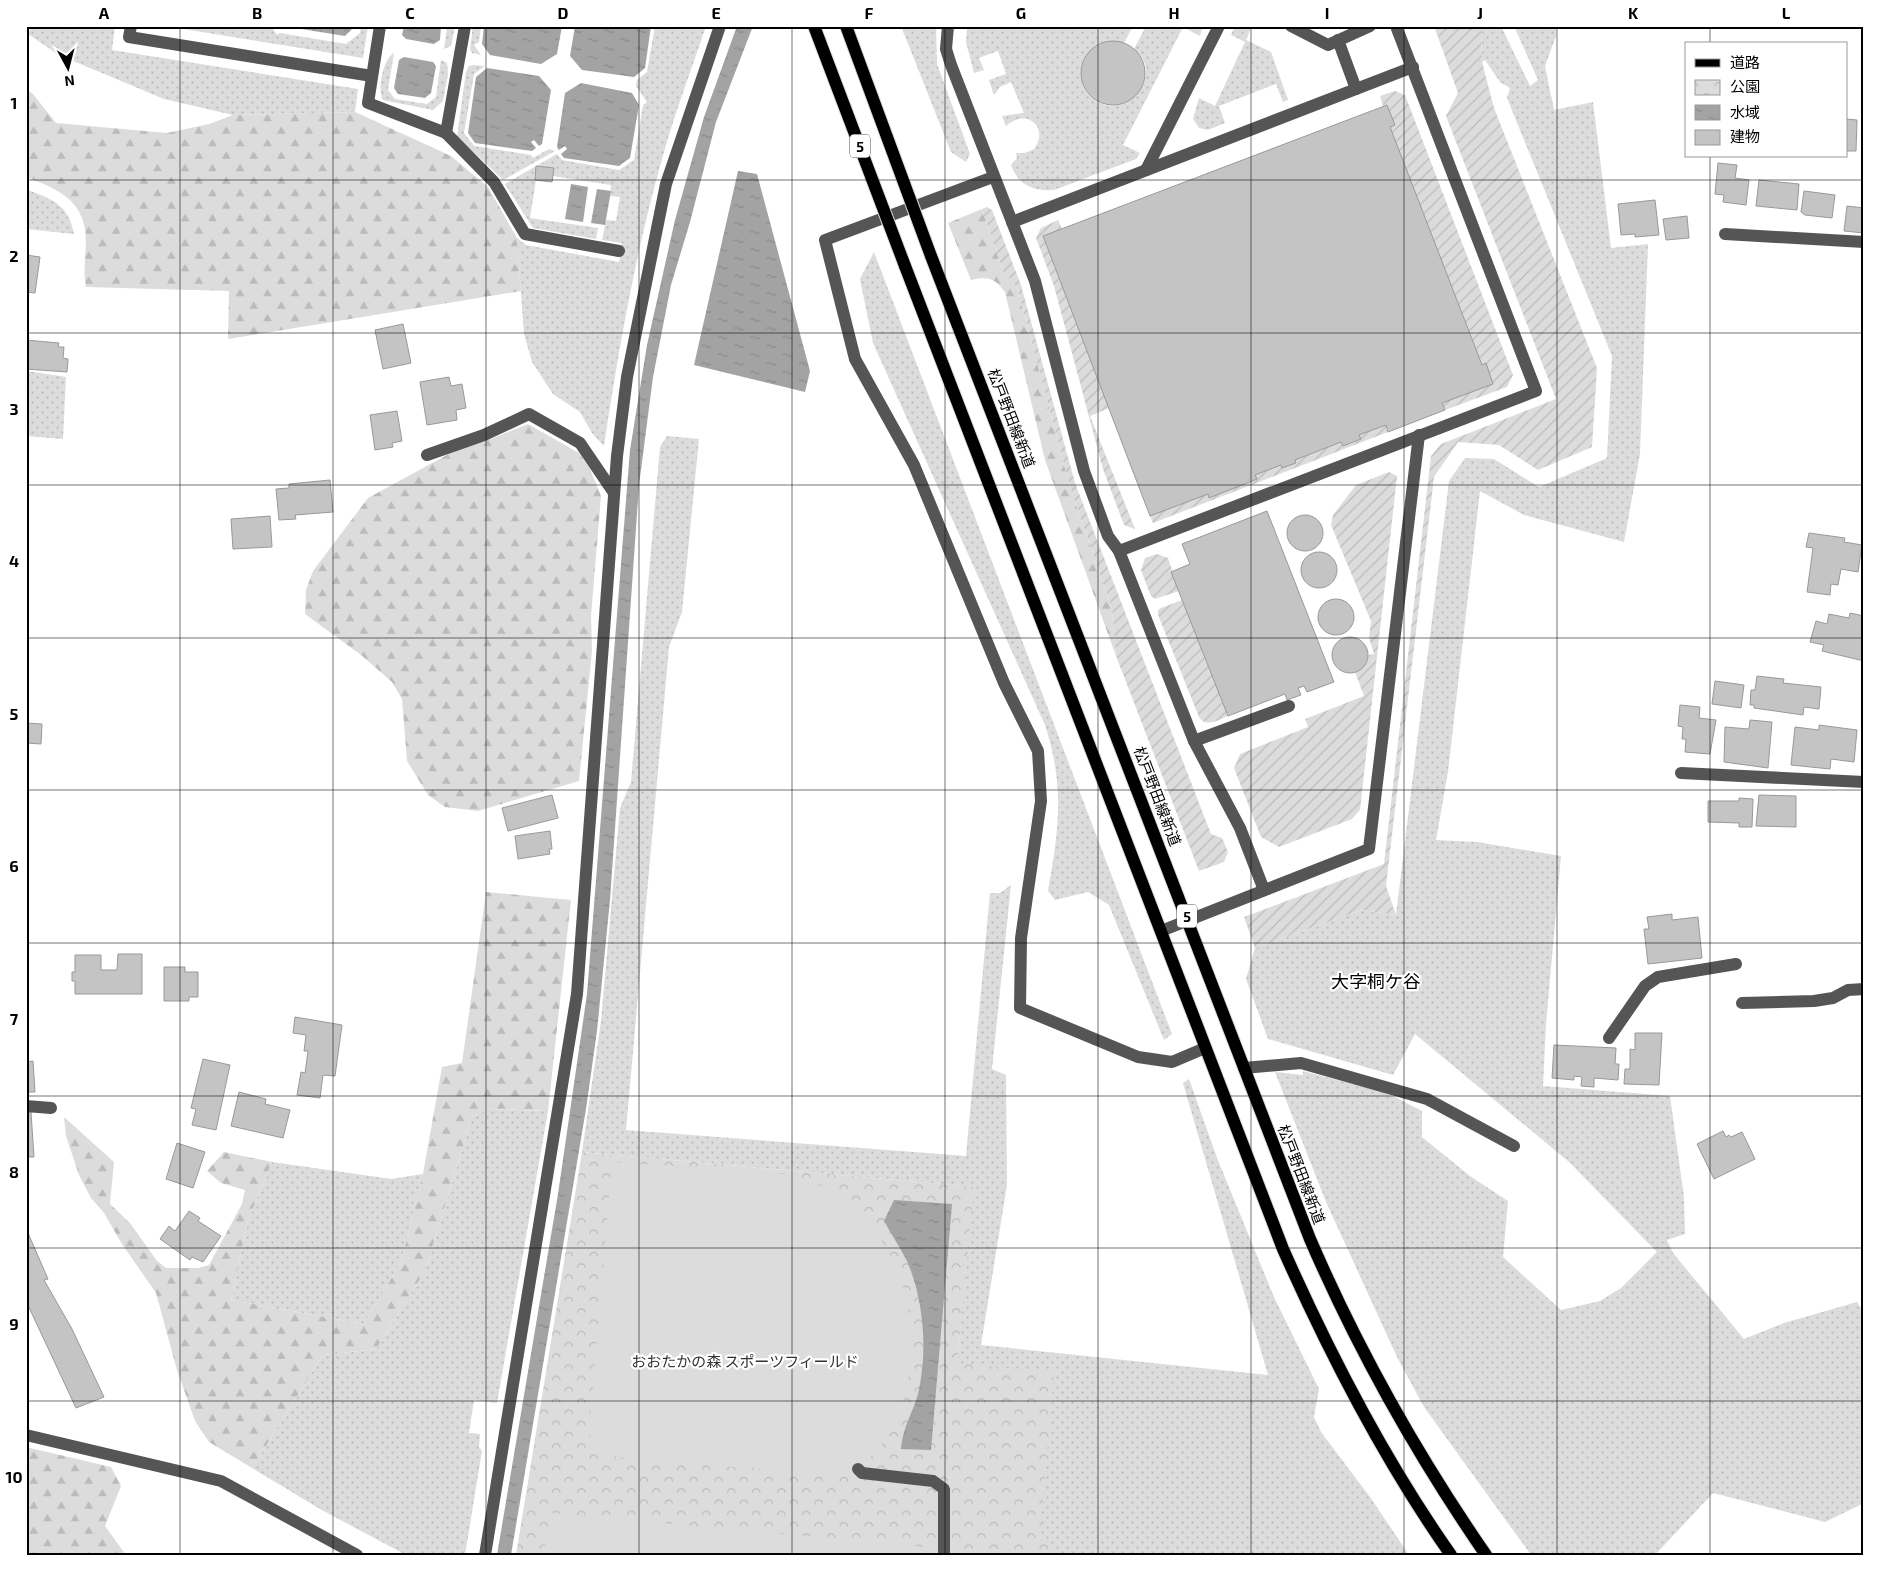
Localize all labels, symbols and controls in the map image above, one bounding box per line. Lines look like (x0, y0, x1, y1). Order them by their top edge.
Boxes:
text: A (99, 3, 110, 22)
text: B (252, 3, 262, 22)
text: C (405, 3, 415, 22)
text: D (558, 3, 569, 22)
text: E (711, 3, 721, 22)
text: F (865, 3, 874, 22)
text: G (1016, 3, 1026, 22)
text: H (1168, 3, 1180, 22)
text: I (1325, 3, 1329, 22)
text: J (1477, 3, 1483, 22)
text: K (1628, 3, 1639, 22)
text: L (1782, 3, 1791, 22)
north arrow (42, 42, 92, 92)
legend (1685, 42, 1848, 158)
text: 道路 (1730, 53, 1760, 71)
text: N (64, 72, 76, 90)
text: 公園 (1730, 77, 1760, 95)
text: 1 (11, 93, 17, 112)
text: 水域 (1730, 103, 1760, 121)
text: 建物 (1730, 127, 1760, 145)
road number: 5 (850, 134, 870, 158)
text: 2 (9, 246, 19, 265)
street label: 松戸野田線新道 (985, 366, 1039, 470)
text: 3 (9, 399, 19, 418)
text: 4 (9, 551, 19, 570)
text: 5 (10, 704, 19, 723)
street label: 松戸野田線新道 (1131, 744, 1185, 848)
text: 6 (9, 856, 19, 875)
road number: 5 (1177, 904, 1197, 928)
district label: 大字桐ケ谷 (1331, 970, 1421, 992)
text: 7 (10, 1009, 19, 1028)
street label: 松戸野田線新道 (1275, 1122, 1329, 1226)
text: 8 (9, 1162, 19, 1181)
text: 9 (9, 1314, 19, 1333)
park label: おおたかの森 スポーツフィールド (631, 1352, 859, 1370)
text: 10 (5, 1467, 23, 1486)

